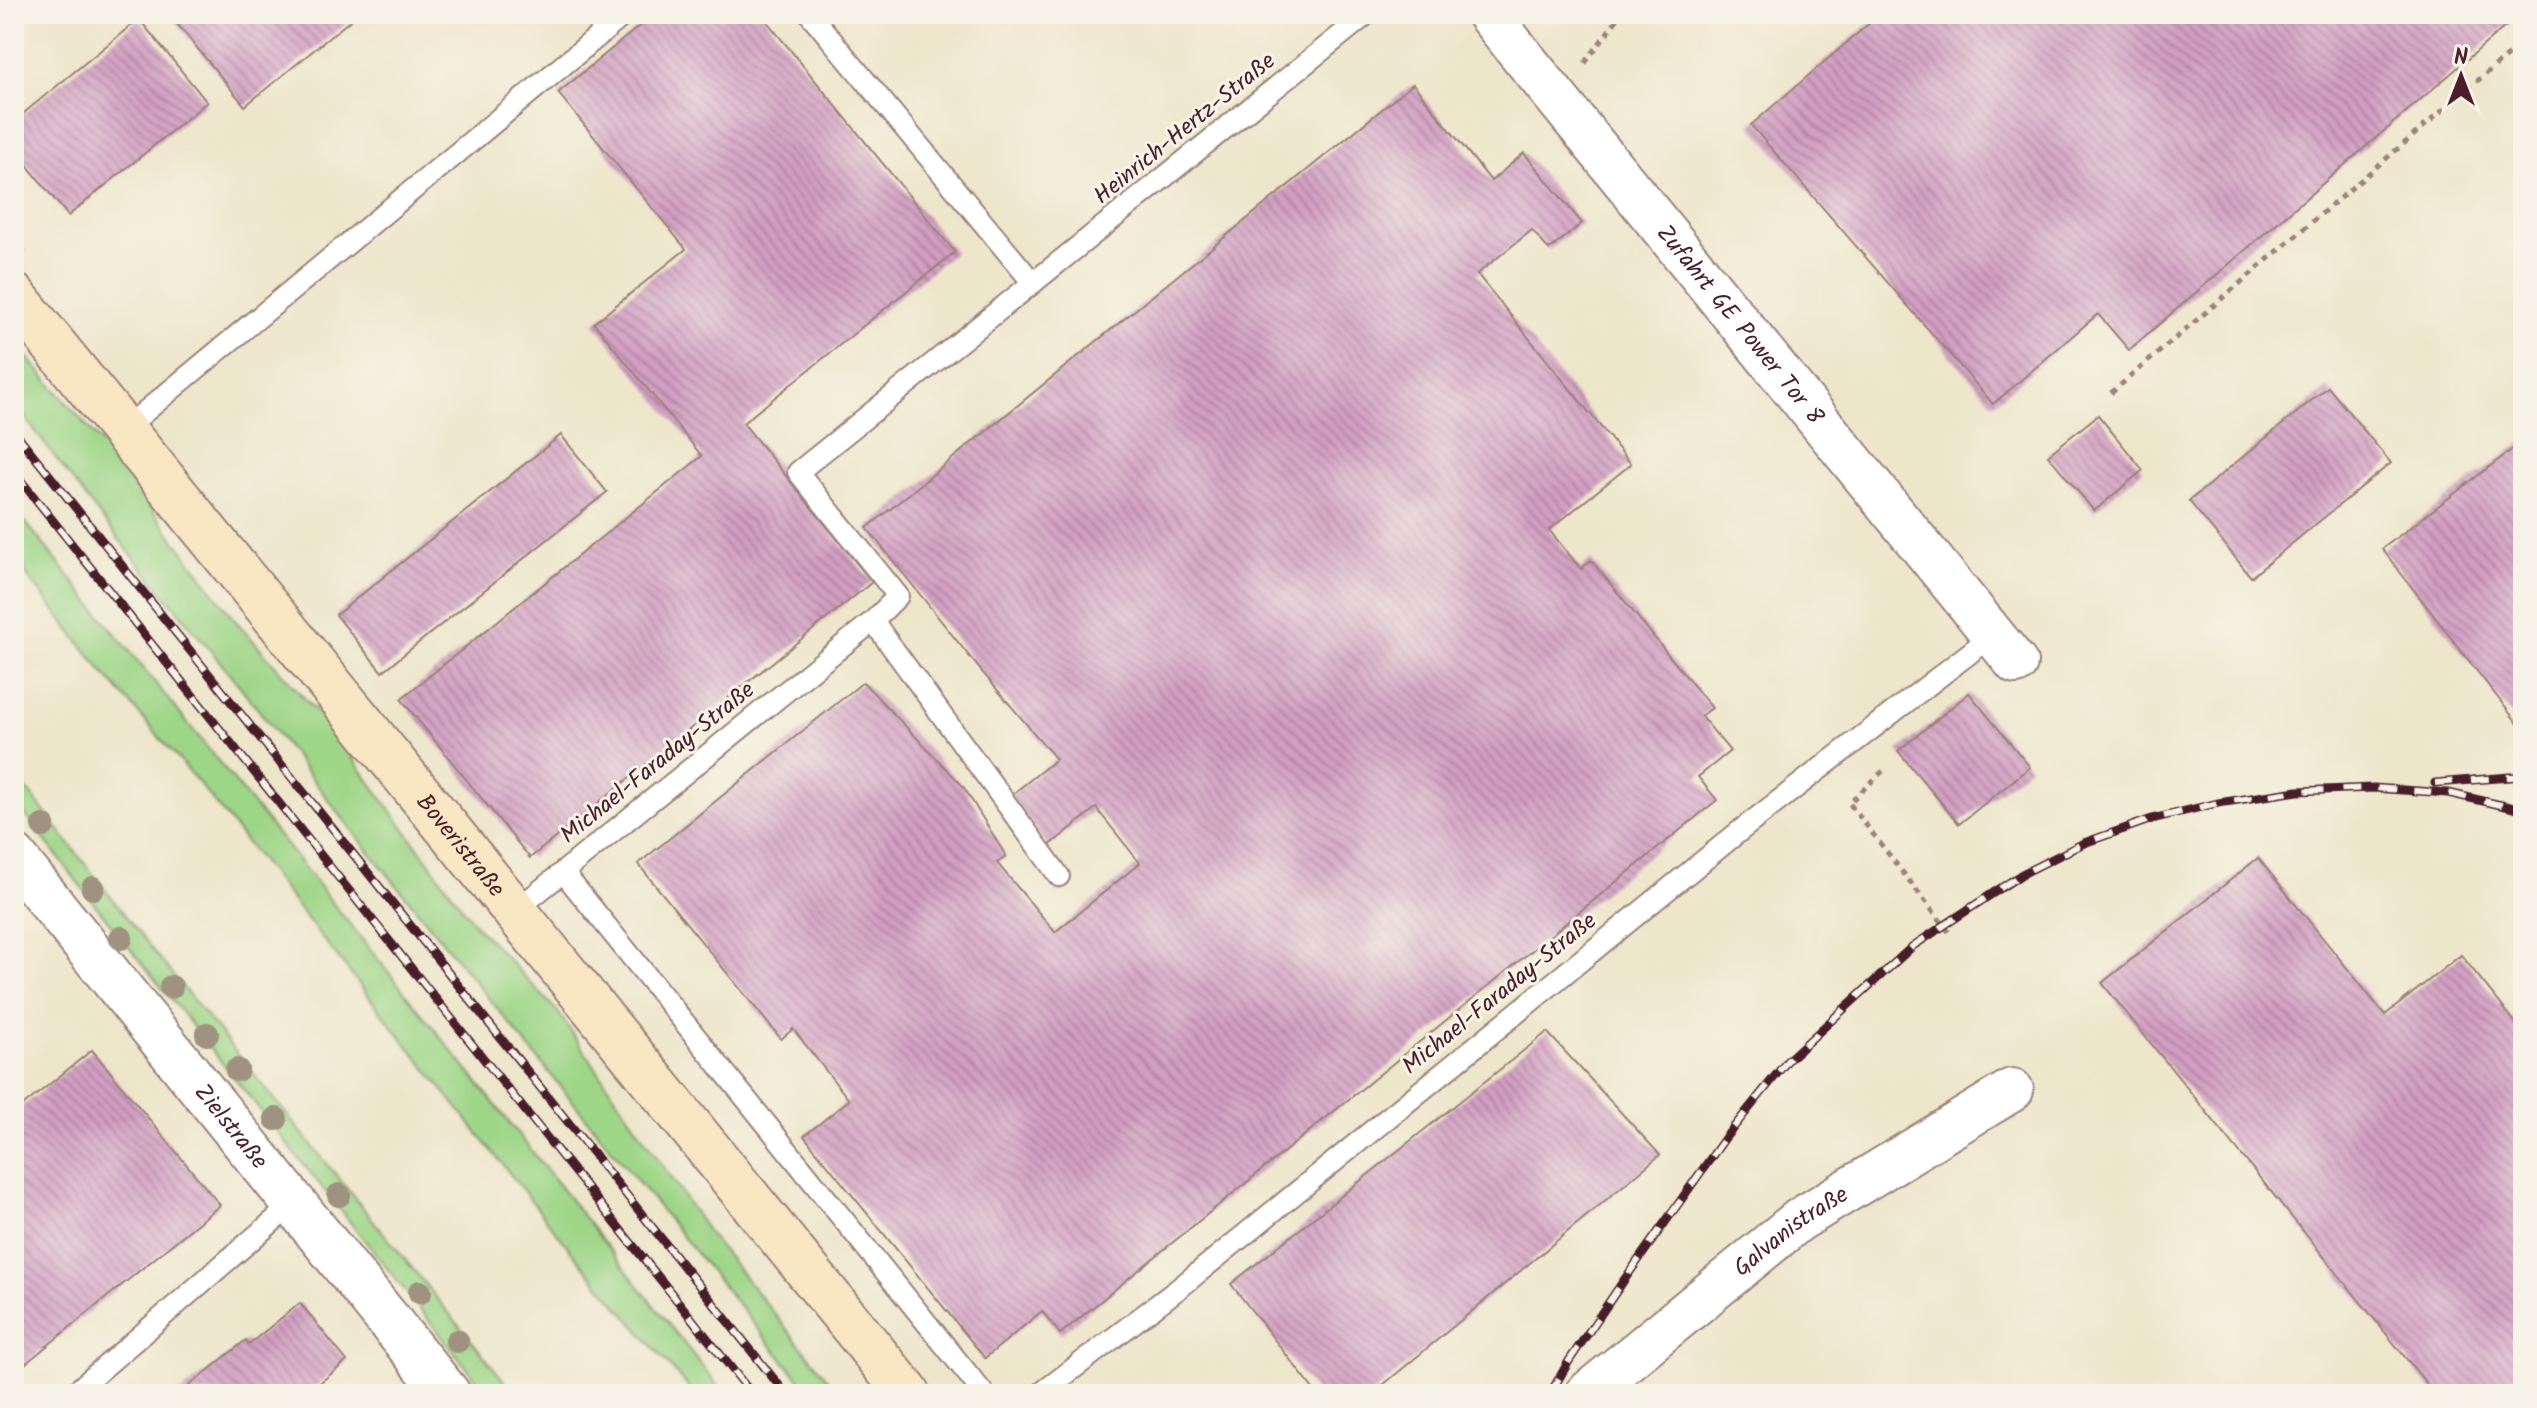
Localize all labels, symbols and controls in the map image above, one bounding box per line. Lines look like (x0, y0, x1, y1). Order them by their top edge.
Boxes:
north arrow (2421, 36, 2501, 116)
text: N (2454, 41, 2468, 76)
street label: Heinrich-Hertz-Straße (1085, 43, 1285, 215)
street label: Zufahrt GE Power Tor 8 (1646, 216, 1833, 435)
street label: Michael-Faraday-Straße (552, 672, 764, 854)
street label: Boveristraße (405, 785, 514, 907)
street label: Michael-Faraday-Straße (1394, 903, 1606, 1085)
street label: Zielstraße (183, 1076, 277, 1179)
street label: Galvanistraße (1725, 1176, 1857, 1287)

